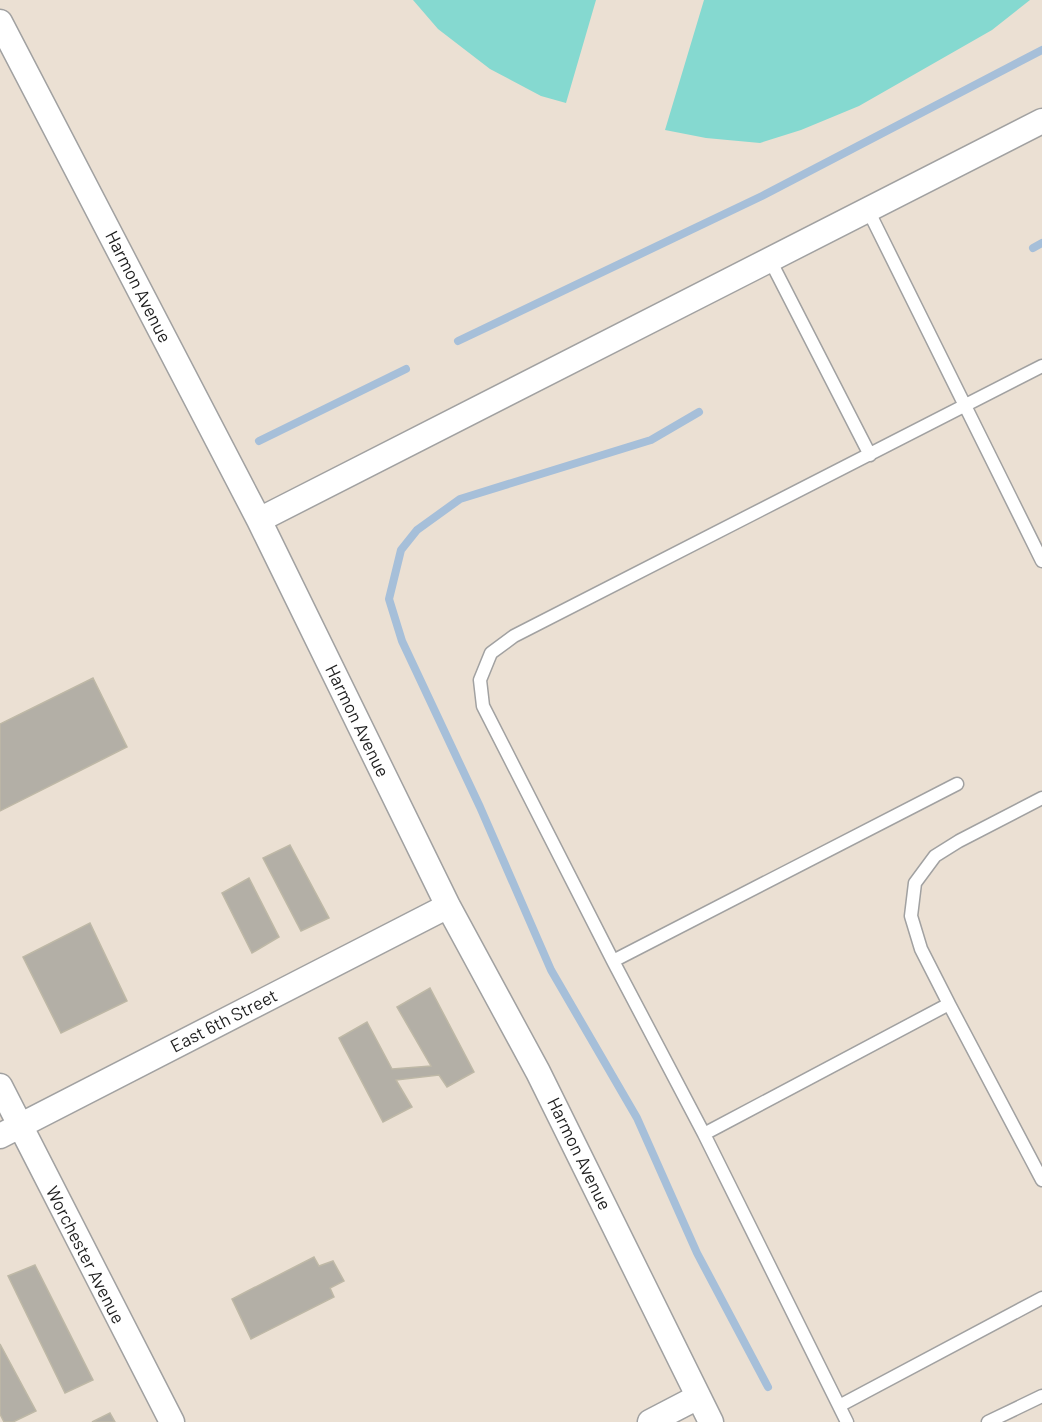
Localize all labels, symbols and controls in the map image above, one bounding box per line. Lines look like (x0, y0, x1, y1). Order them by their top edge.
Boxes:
street label: Harmon Avenue (101, 227, 177, 346)
street label: Harmon Avenue (321, 661, 395, 780)
street label: East 6th Street (166, 984, 281, 1057)
street label: Harmon Avenue (543, 1094, 617, 1213)
street label: Worchester Avenue (42, 1182, 130, 1327)

